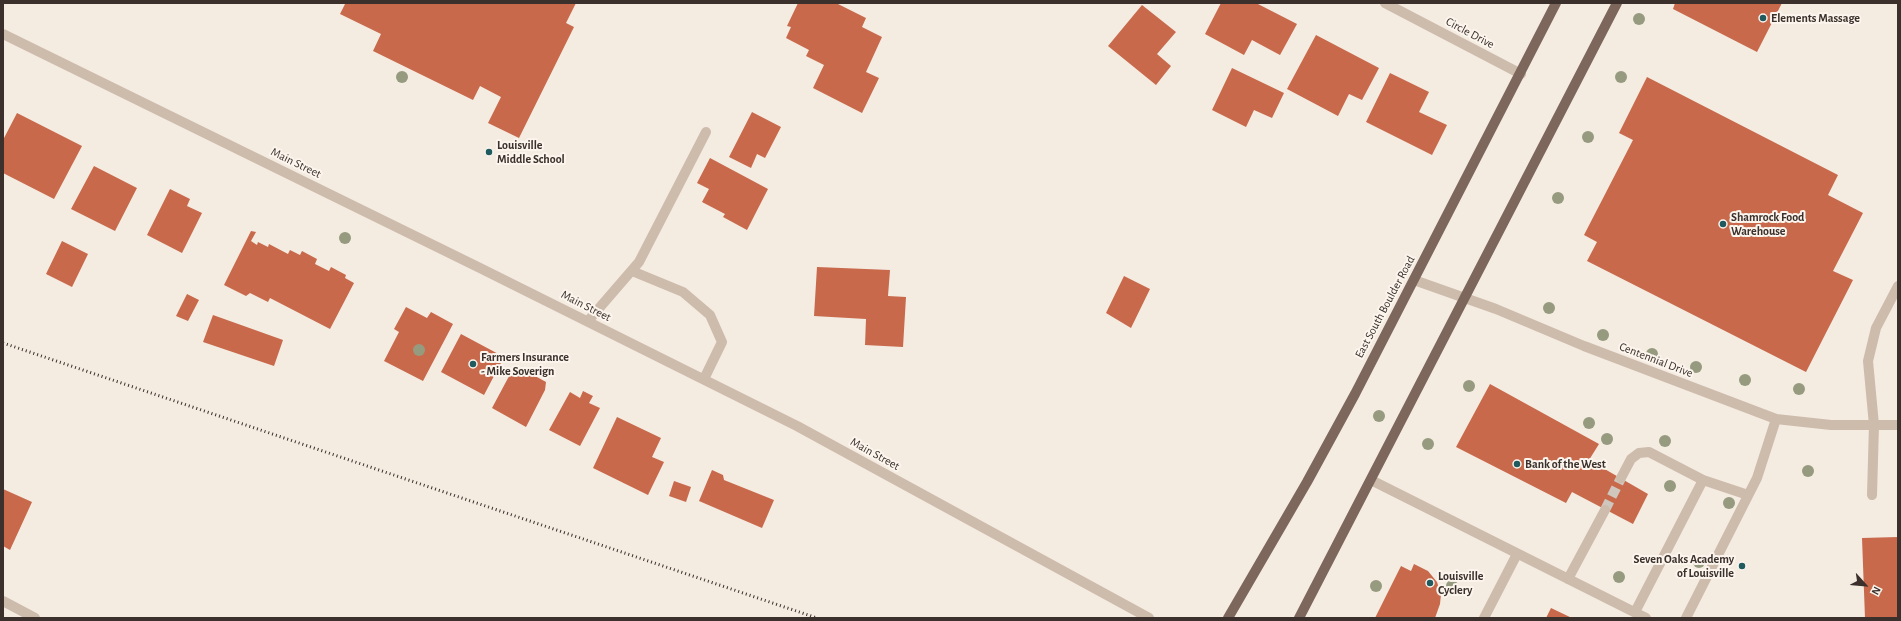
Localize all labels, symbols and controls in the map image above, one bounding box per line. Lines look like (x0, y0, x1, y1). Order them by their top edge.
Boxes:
place label: Elements Massage (1771, 11, 1860, 25)
marker: Elements Massage (1758, 13, 1768, 23)
street label: Circle Drive (1443, 14, 1497, 52)
place label: Louisville Middle School (497, 138, 565, 166)
street label: Main Street (268, 145, 324, 181)
marker: Louisville Middle School (484, 147, 494, 157)
place label: Shamrock Food Warehouse (1731, 210, 1804, 238)
marker: Shamrock Food Warehouse (1718, 219, 1728, 229)
street label: East South Boulder Road (1352, 253, 1418, 361)
street label: Main Street (559, 287, 613, 325)
street label: Centennial Drive (1617, 339, 1695, 381)
place label: Farmers Insurance - Mike Soverign (481, 350, 569, 378)
marker: Farmers Insurance - Mike Soverign (468, 359, 478, 369)
street label: Main Street (848, 435, 902, 473)
place label: Bank of the West (1525, 457, 1606, 471)
marker: Bank of the West (1512, 459, 1522, 469)
place label: Seven Oaks Academy of Louisville (1634, 552, 1734, 580)
marker: Seven Oaks Academy of Louisville (1737, 561, 1747, 571)
north arrow (1845, 565, 1885, 605)
place label: Louisville Cyclery (1438, 569, 1483, 597)
marker: Louisville Cyclery (1425, 578, 1435, 588)
text: N (1869, 585, 1883, 597)

